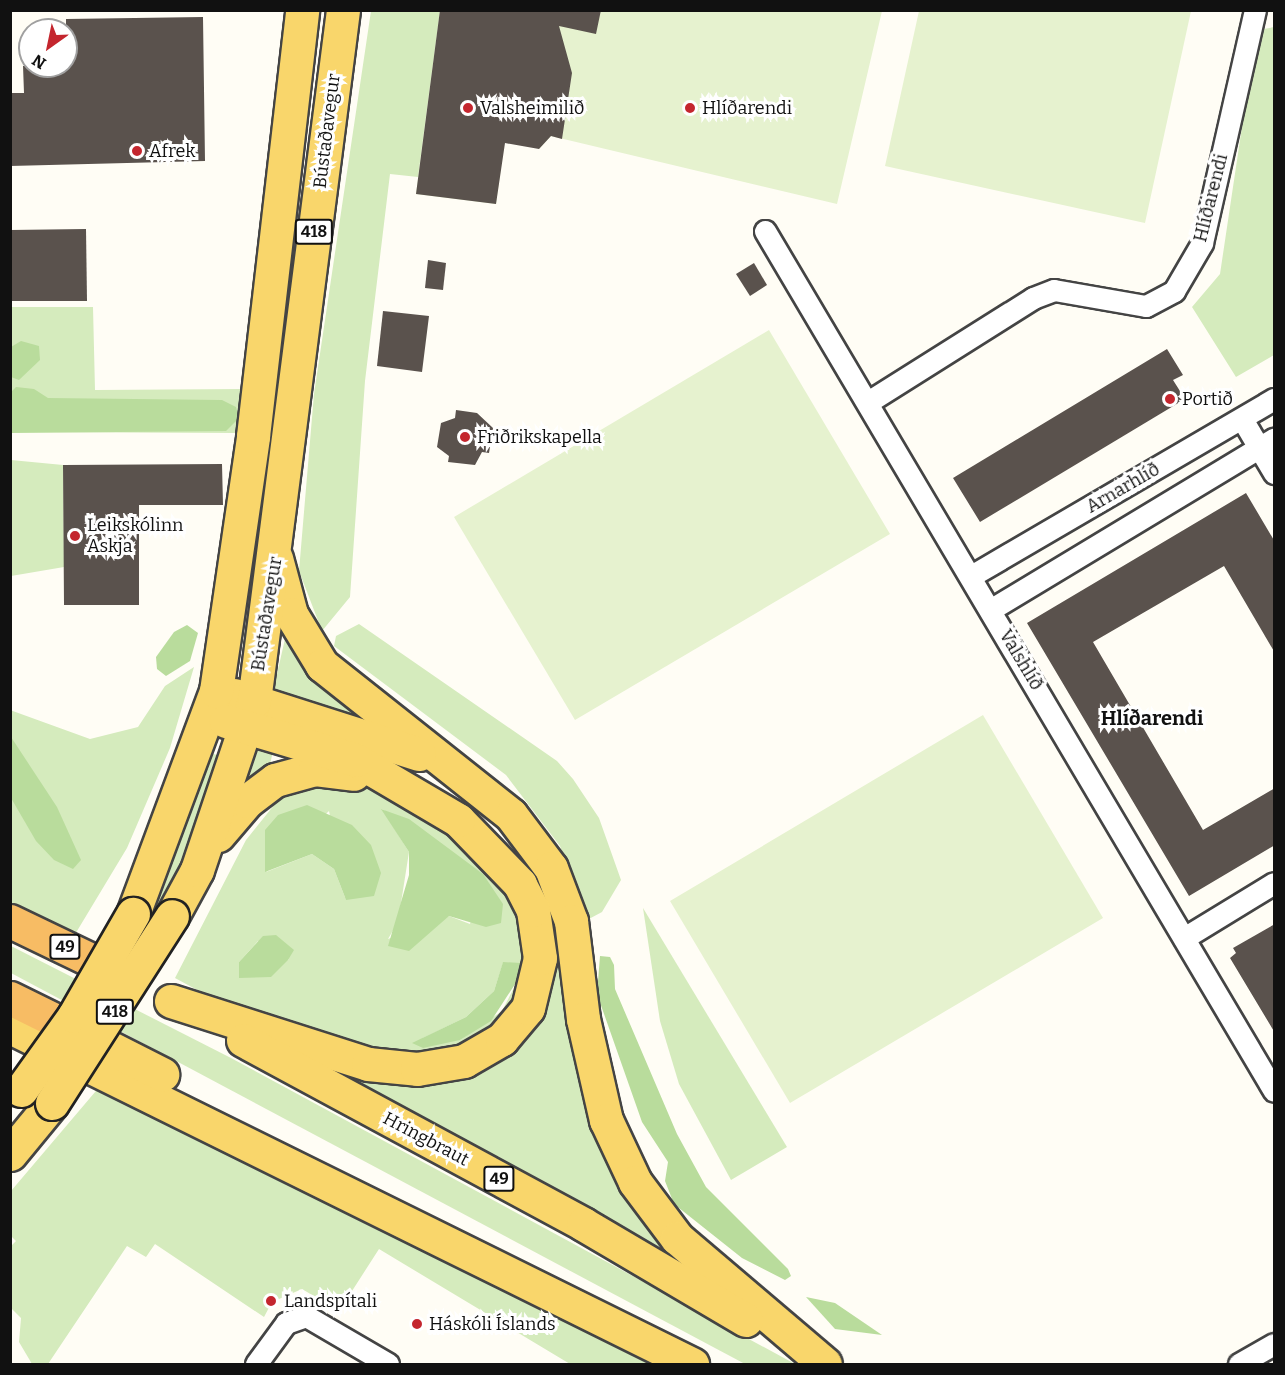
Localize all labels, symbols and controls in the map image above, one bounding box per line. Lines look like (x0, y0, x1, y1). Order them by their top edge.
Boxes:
north arrow (18, 18, 78, 78)
text: N (29, 51, 49, 73)
street label: Bústaðavegur (309, 72, 345, 190)
place label: Valsheimilið (480, 97, 585, 119)
place label: Hlíðarendi (702, 97, 792, 119)
marker: Valsheimilið (461, 101, 475, 115)
marker: Hlíðarendi (683, 101, 697, 115)
place label: Afrek (149, 140, 195, 162)
marker: Afrek (130, 144, 144, 158)
street label: Hlíðarendi (1190, 152, 1232, 244)
road number: 418 (294, 219, 334, 245)
place label: Portið (1182, 388, 1233, 410)
marker: Portið (1163, 392, 1177, 406)
place label: Friðrikskapella (477, 426, 602, 448)
marker: Friðrikskapella (458, 430, 472, 444)
street label: Arnarhlíð (1082, 458, 1164, 518)
place label: Leikskólinn Askja (87, 515, 183, 558)
marker: Leikskólinn Askja (68, 529, 82, 543)
street label: Bústaðavegur (247, 555, 287, 673)
street label: Valshlíð (995, 626, 1047, 694)
district label: Hlíðarendi (1101, 706, 1203, 730)
road number: 49 (48, 934, 82, 960)
road number: 418 (96, 999, 134, 1025)
street label: Hringbraut (379, 1107, 473, 1171)
road number: 49 (482, 1166, 516, 1192)
place label: Landspítali (284, 1290, 377, 1312)
marker: Landspítali (262, 1292, 280, 1310)
place label: Háskóli Íslands (429, 1313, 556, 1335)
marker: Háskóli Íslands (410, 1317, 424, 1331)

